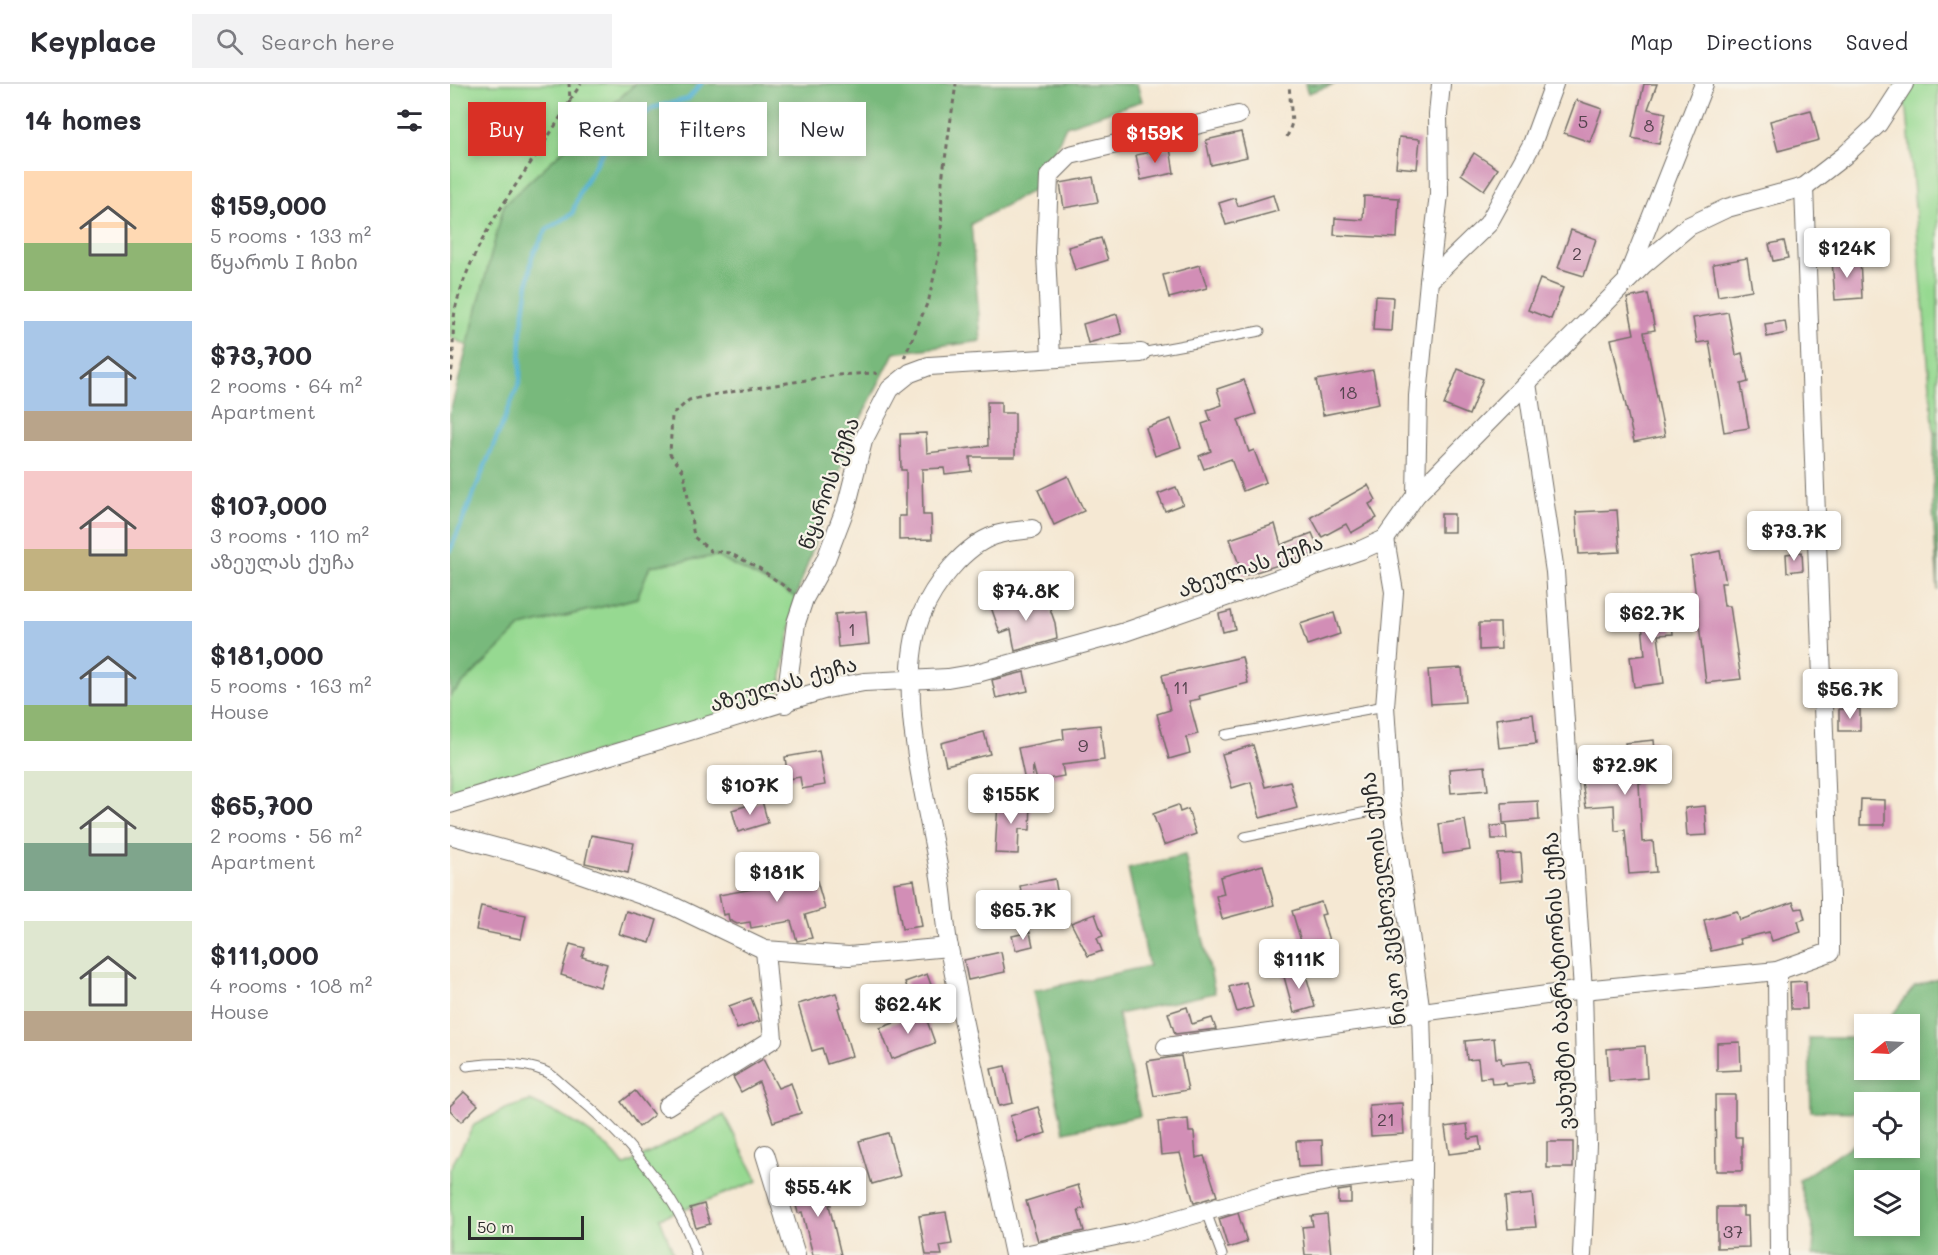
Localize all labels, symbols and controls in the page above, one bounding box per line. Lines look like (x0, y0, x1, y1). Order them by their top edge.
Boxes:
search box (192, 14, 612, 68)
text: Keyplace (30, 23, 156, 59)
icon: search (213, 25, 246, 58)
text: Search here (261, 27, 395, 56)
text: Map (1630, 28, 1673, 55)
text: Directions (1706, 28, 1813, 55)
text: Saved (1846, 28, 1908, 55)
chip: Buy (468, 102, 546, 156)
chip: Rent (558, 102, 647, 156)
chip: Filters (659, 102, 767, 156)
chip: New (779, 102, 866, 156)
text: 14 homes (24, 103, 142, 137)
icon: filters (393, 104, 426, 137)
house number: 5 (1578, 109, 1588, 133)
pin: $159K (1113, 113, 1197, 164)
house number: 8 (1644, 113, 1655, 137)
text: $159K (1126, 119, 1184, 145)
text: $159,000 (210, 188, 327, 222)
icon: home (72, 195, 144, 267)
text: 5 rooms · 133 m² (210, 222, 371, 248)
pin: $124K (1805, 228, 1889, 279)
text: $124K (1818, 234, 1876, 260)
house number: 2 (1572, 241, 1582, 265)
text: წყაროს I ჩიხი (210, 248, 358, 274)
text: $73,700 (210, 338, 312, 372)
icon: home (72, 345, 144, 417)
text: 2 rooms · 64 m² (210, 372, 362, 398)
house number: 18 (1339, 380, 1358, 404)
text: Apartment (210, 398, 316, 424)
street label: წყაროს ქუჩა (792, 413, 864, 553)
text: $107,000 (210, 488, 327, 522)
icon: home (72, 495, 144, 567)
pin: $73.7K (1745, 511, 1843, 562)
text: $73.7K (1761, 517, 1827, 543)
text: 3 rooms · 110 m² (210, 522, 369, 548)
street label: აზეულას ქუჩა (1174, 528, 1326, 603)
text: აზეულას ქუჩა (210, 548, 355, 574)
pin: $74.8K (977, 571, 1075, 622)
text: $74.8K (992, 577, 1060, 603)
pin: $62.7K (1603, 593, 1701, 644)
text: $62.7K (1619, 599, 1685, 625)
house number: 1 (848, 617, 856, 641)
text: $181,000 (210, 638, 323, 672)
icon: home (72, 645, 144, 717)
street label: აზეულას ქუჩა (706, 649, 860, 718)
pin: $56.7K (1801, 669, 1899, 720)
text: 5 rooms · 163 m² (210, 672, 372, 698)
house number: 11 (1173, 675, 1189, 699)
text: $56.7K (1817, 675, 1883, 701)
text: House (210, 698, 269, 724)
house number: 9 (1078, 733, 1089, 757)
pin: $72.9K (1576, 745, 1674, 796)
text: $72.9K (1592, 751, 1658, 777)
pin: $107K (708, 765, 792, 816)
street label: ნიკო კეცხოველის ქუჩა (1353, 770, 1412, 1027)
text: $107K (721, 771, 779, 797)
pin: $155K (969, 774, 1053, 825)
text: $155K (982, 780, 1040, 806)
text: $65,700 (210, 788, 313, 822)
icon: home (72, 795, 144, 867)
text: 2 rooms · 56 m² (210, 822, 362, 848)
street label: ვახუშტი ბაგრატიონის ქუჩა (1536, 831, 1578, 1131)
text: Apartment (210, 848, 316, 874)
pin: $181K (735, 852, 819, 903)
text: $181K (749, 858, 805, 884)
pin: $65.7K (974, 890, 1072, 941)
text: $65.7K (990, 896, 1056, 922)
text: $111,000 (210, 938, 319, 972)
pin: $111K (1257, 939, 1341, 990)
icon: home (72, 945, 144, 1017)
text: $111K (1273, 945, 1325, 971)
text: 4 rooms · 108 m² (210, 972, 372, 998)
pin: $62.4K (859, 984, 957, 1035)
text: $62.4K (874, 990, 942, 1016)
text: House (210, 998, 269, 1024)
north arrow (1854, 1014, 1920, 1080)
map controls (1854, 1014, 1920, 1236)
button: locate (1854, 1092, 1920, 1158)
house number: 21 (1377, 1107, 1395, 1131)
pin: $55.4K (769, 1167, 867, 1218)
button: layers (1854, 1170, 1920, 1236)
text: $55.4K (784, 1173, 852, 1199)
scale bar (468, 1213, 584, 1240)
text: 50 m (477, 1216, 514, 1237)
house number: 37 (1723, 1219, 1743, 1243)

